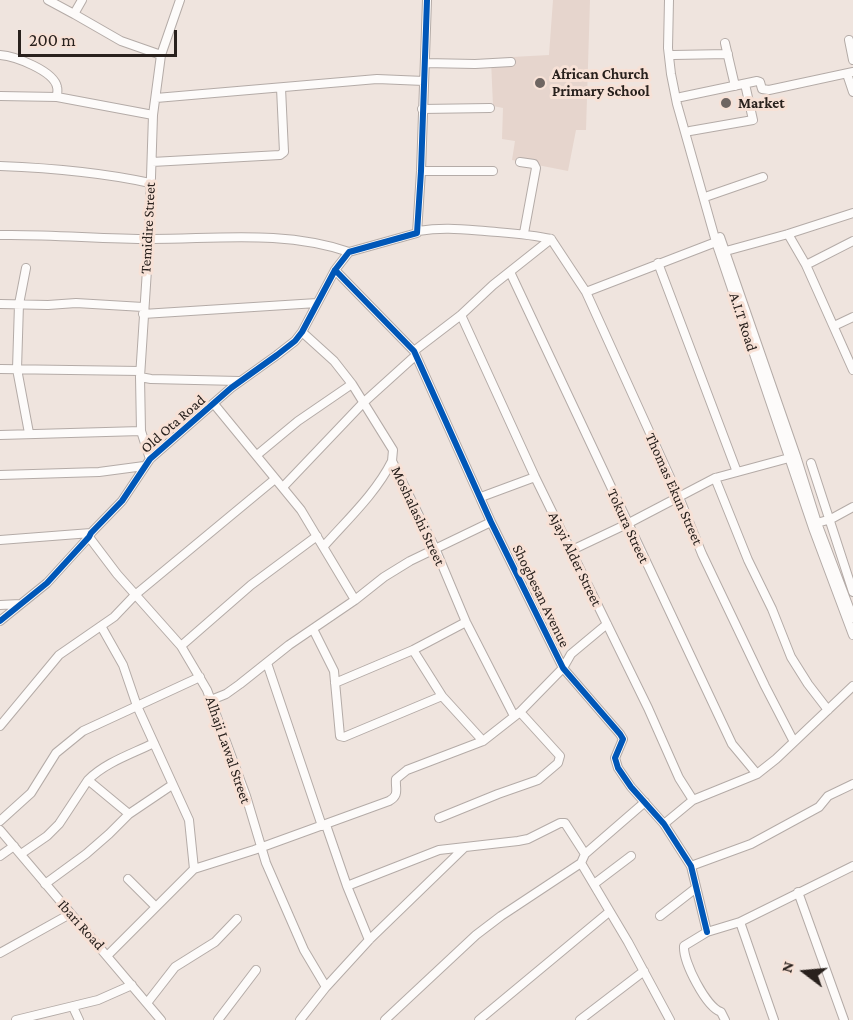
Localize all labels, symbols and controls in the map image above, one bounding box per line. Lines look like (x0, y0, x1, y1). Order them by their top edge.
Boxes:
scale bar (21, 18, 180, 56)
text: 200 m (29, 30, 76, 50)
place label: African Church Primary School (552, 65, 650, 100)
marker: African Church Primary School (533, 76, 547, 90)
place label: Market (738, 94, 785, 112)
marker: Market (719, 96, 733, 110)
street label: Temidire Street (137, 182, 159, 274)
street label: A.I.T Road (725, 290, 761, 354)
street label: Old Ota Road (137, 391, 209, 457)
street label: Thomas Ekun Street (641, 430, 707, 548)
street label: Moshalashi Street (387, 463, 449, 569)
street label: Tokura Street (603, 486, 653, 566)
street label: Ajayi Alder Street (544, 509, 606, 609)
street label: Shogbesan Avenue (508, 542, 574, 650)
street label: Alhaji Lawal Street (201, 694, 255, 806)
street label: Ibari Road (54, 896, 108, 954)
north arrow (775, 942, 835, 1002)
text: N (778, 959, 797, 974)

